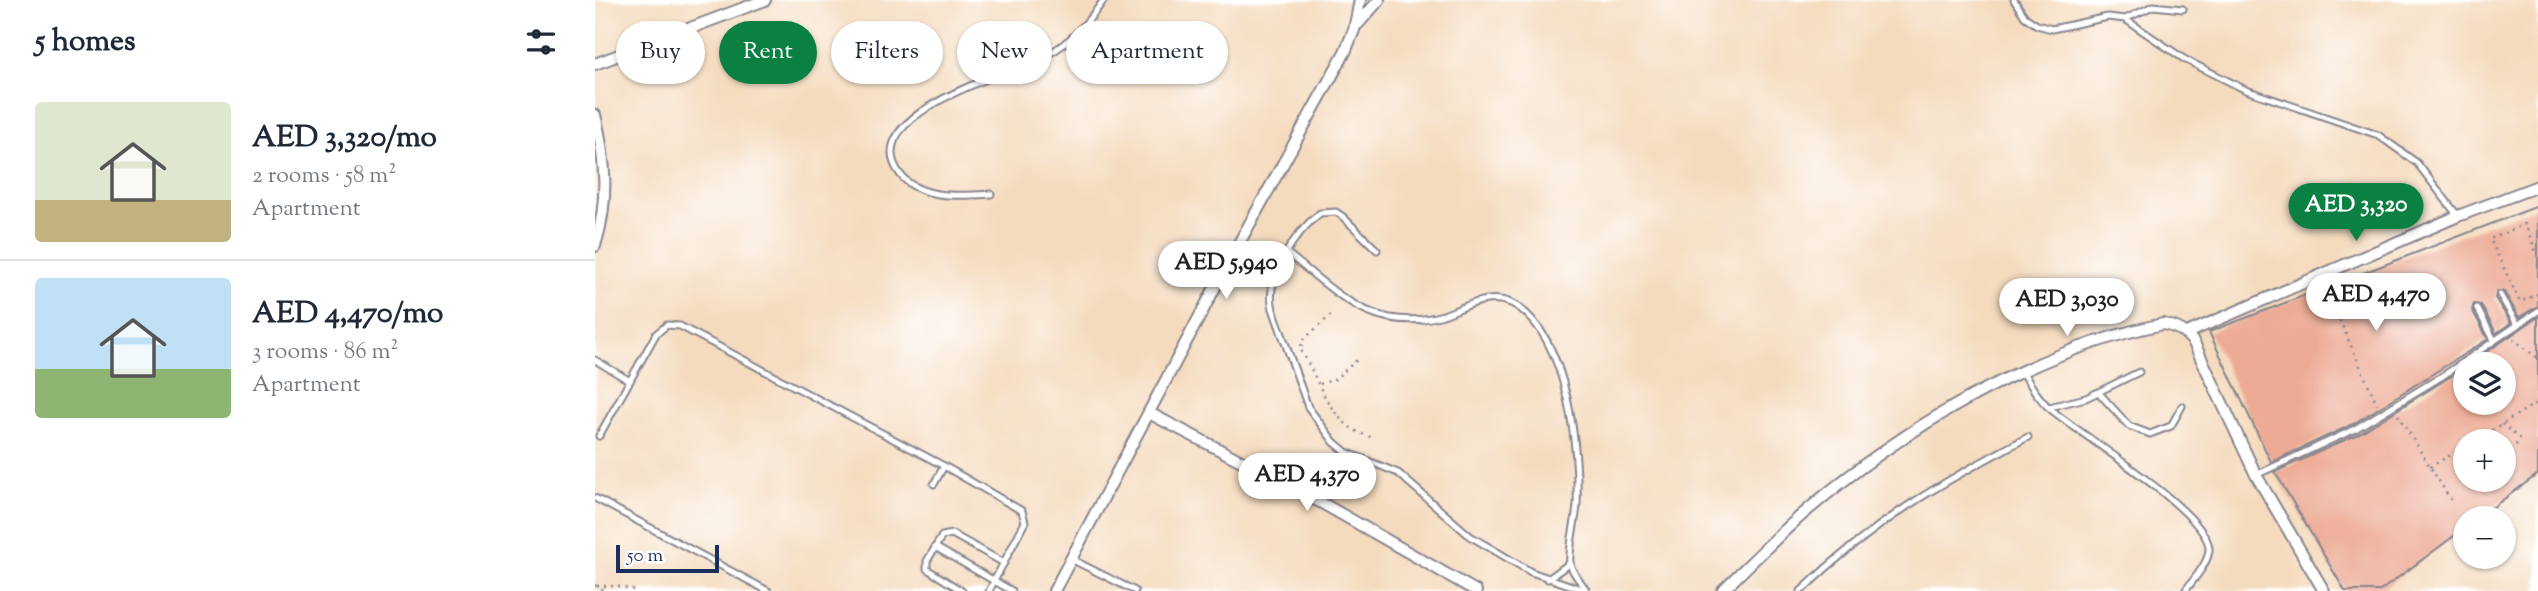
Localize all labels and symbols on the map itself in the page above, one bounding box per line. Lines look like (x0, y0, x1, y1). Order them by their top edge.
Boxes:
pin: AED 3,320 (2276, 184, 2436, 243)
pin: AED 5,940 (1146, 242, 1306, 301)
pin: AED 4,470 (2296, 274, 2456, 333)
pin: AED 3,030 (1987, 278, 2147, 338)
pin: AED 4,370 (1227, 454, 1387, 513)
scale bar (616, 542, 719, 574)

